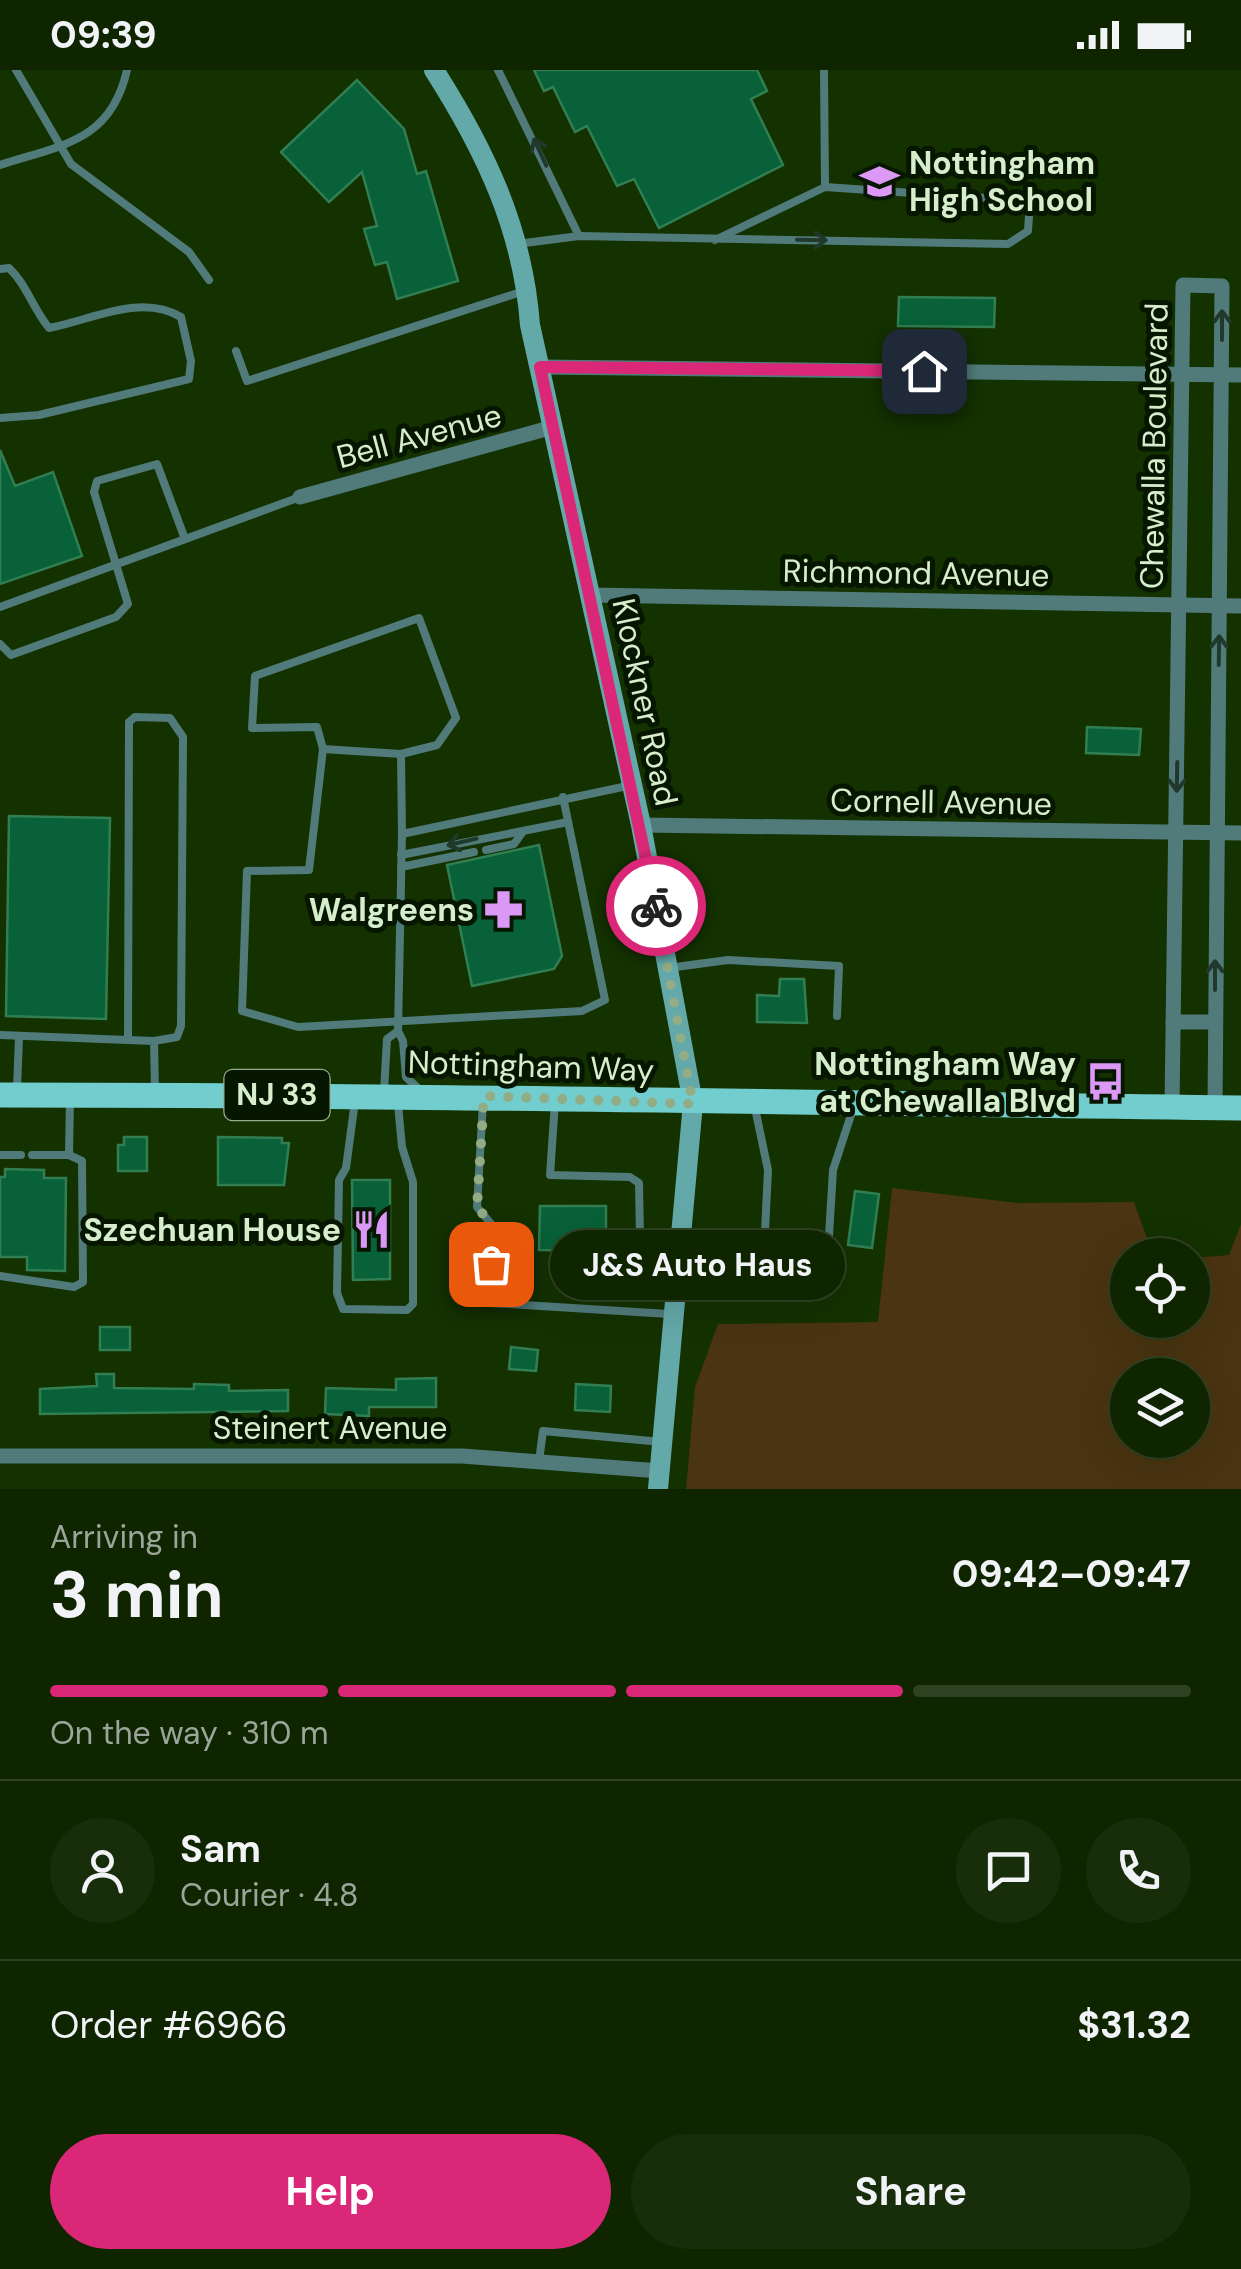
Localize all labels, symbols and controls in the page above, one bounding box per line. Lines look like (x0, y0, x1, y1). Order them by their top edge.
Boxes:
text: 09:39 (50, 10, 157, 60)
one-way arrow (529, 138, 548, 168)
place label: Nottingham High School (909, 142, 1095, 221)
school or university icon: Nottingham High School (858, 160, 900, 202)
one-way arrow (796, 230, 828, 249)
street label: Chewalla Boulevard (1131, 302, 1177, 590)
one-way arrow (1212, 309, 1232, 342)
pin (882, 329, 967, 414)
icon: home (897, 344, 952, 399)
street label: Bell Avenue (332, 394, 506, 478)
street label: Richmond Avenue (782, 550, 1050, 596)
street label: Klockner Road (603, 595, 687, 809)
one-way arrow (1210, 634, 1228, 666)
one-way arrow (1167, 761, 1186, 793)
street label: Cornell Avenue (830, 779, 1052, 825)
one-way arrow (446, 833, 478, 852)
courier (606, 856, 706, 956)
icon: bike (629, 879, 684, 934)
place label: Walgreens (309, 889, 474, 931)
pharmacy icon: Walgreens (483, 889, 525, 931)
one-way arrow (1206, 959, 1224, 992)
street label: Nottingham Way (407, 1041, 655, 1091)
place label: Nottingham Way at Chewalla Blvd (814, 1043, 1076, 1122)
bus stop icon: Nottingham Way at Chewalla Blvd (1085, 1061, 1127, 1103)
road number: NJ 33 (224, 1070, 330, 1120)
place label: Szechuan House (83, 1209, 341, 1251)
restaurant icon: Szechuan House (350, 1209, 392, 1251)
pin (449, 1222, 534, 1307)
callout: J&S Auto Haus (551, 1229, 846, 1299)
icon: bag (464, 1237, 519, 1292)
map controls (1110, 1238, 1210, 1458)
button: locate (1110, 1238, 1210, 1338)
text: J&S Auto Haus (582, 1244, 813, 1286)
button: layers (1110, 1358, 1210, 1458)
street label: Steinert Avenue (213, 1407, 447, 1449)
text: Arriving in (50, 1516, 198, 1558)
text: 09:42–09:47 (952, 1549, 1191, 1599)
text: 3 min (50, 1553, 224, 1637)
text: On the way · 310 m (50, 1712, 328, 1754)
button: person (50, 1818, 155, 1923)
button: chat (956, 1818, 1061, 1923)
button: phone (1086, 1818, 1191, 1923)
text: Sam (180, 1824, 261, 1874)
text: Courier · 4.8 (180, 1874, 358, 1916)
text: Order #6966 (50, 2000, 288, 2050)
text: $31.32 (1077, 2000, 1191, 2050)
button: Help (50, 2134, 611, 2249)
button: Share (631, 2134, 1191, 2249)

